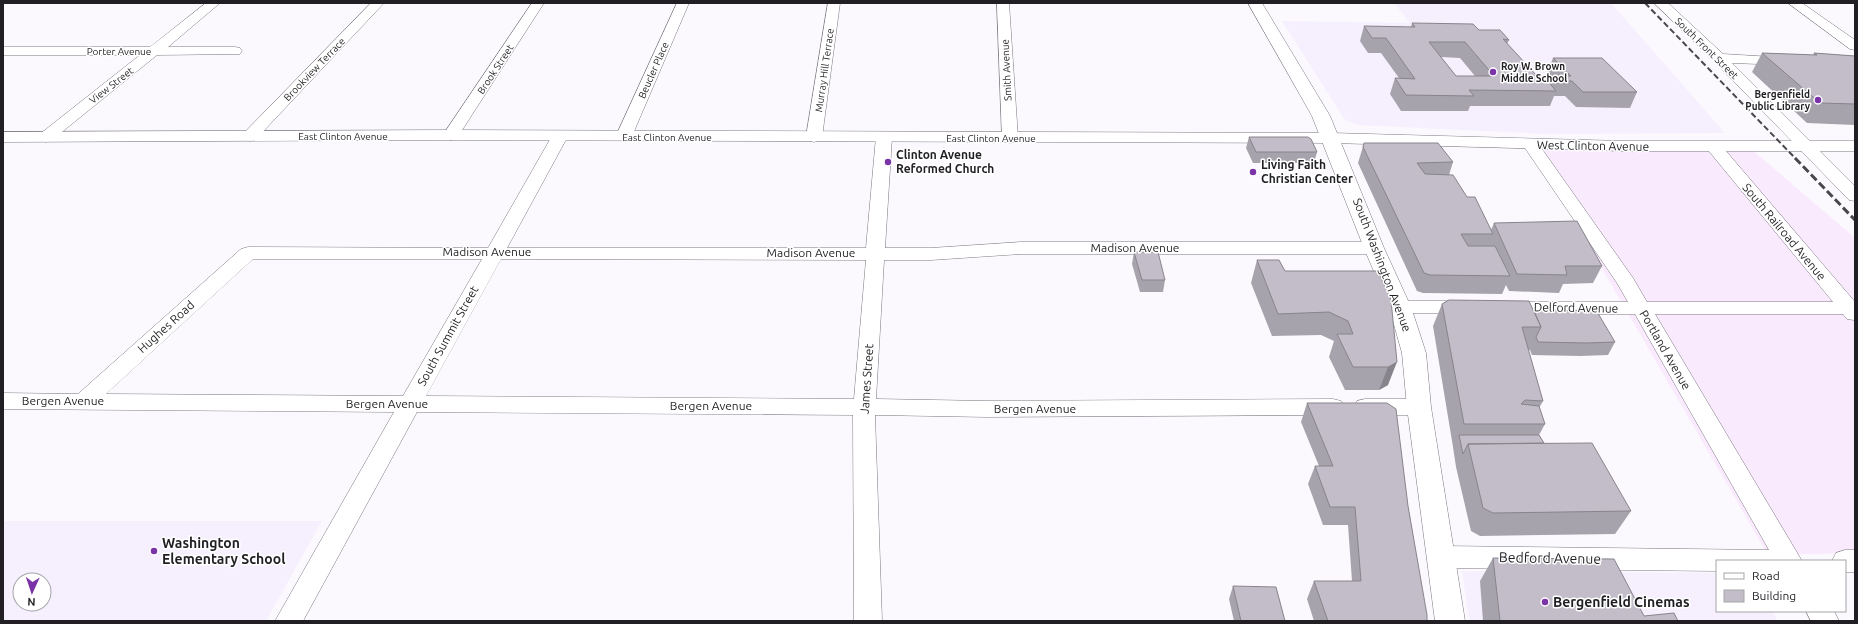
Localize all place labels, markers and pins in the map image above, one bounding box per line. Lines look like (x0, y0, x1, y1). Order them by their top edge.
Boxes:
place label: Roy W. Brown Middle School (1501, 61, 1567, 84)
marker: Roy W. Brown Middle School (1488, 67, 1498, 77)
place label: Bergenfield Public Library (1745, 89, 1811, 112)
marker: Bergenfield Public Library (1813, 95, 1823, 105)
place label: Clinton Avenue Reformed Church (896, 148, 994, 175)
marker: Clinton Avenue Reformed Church (883, 157, 893, 167)
place label: Living Faith Christian Center (1261, 158, 1353, 185)
marker: Living Faith Christian Center (1248, 167, 1258, 177)
place label: Washington Elementary School (162, 535, 285, 567)
marker: Washington Elementary School (149, 546, 159, 556)
place label: Bergenfield Cinemas (1553, 594, 1690, 610)
marker: Bergenfield Cinemas (1540, 597, 1550, 607)

